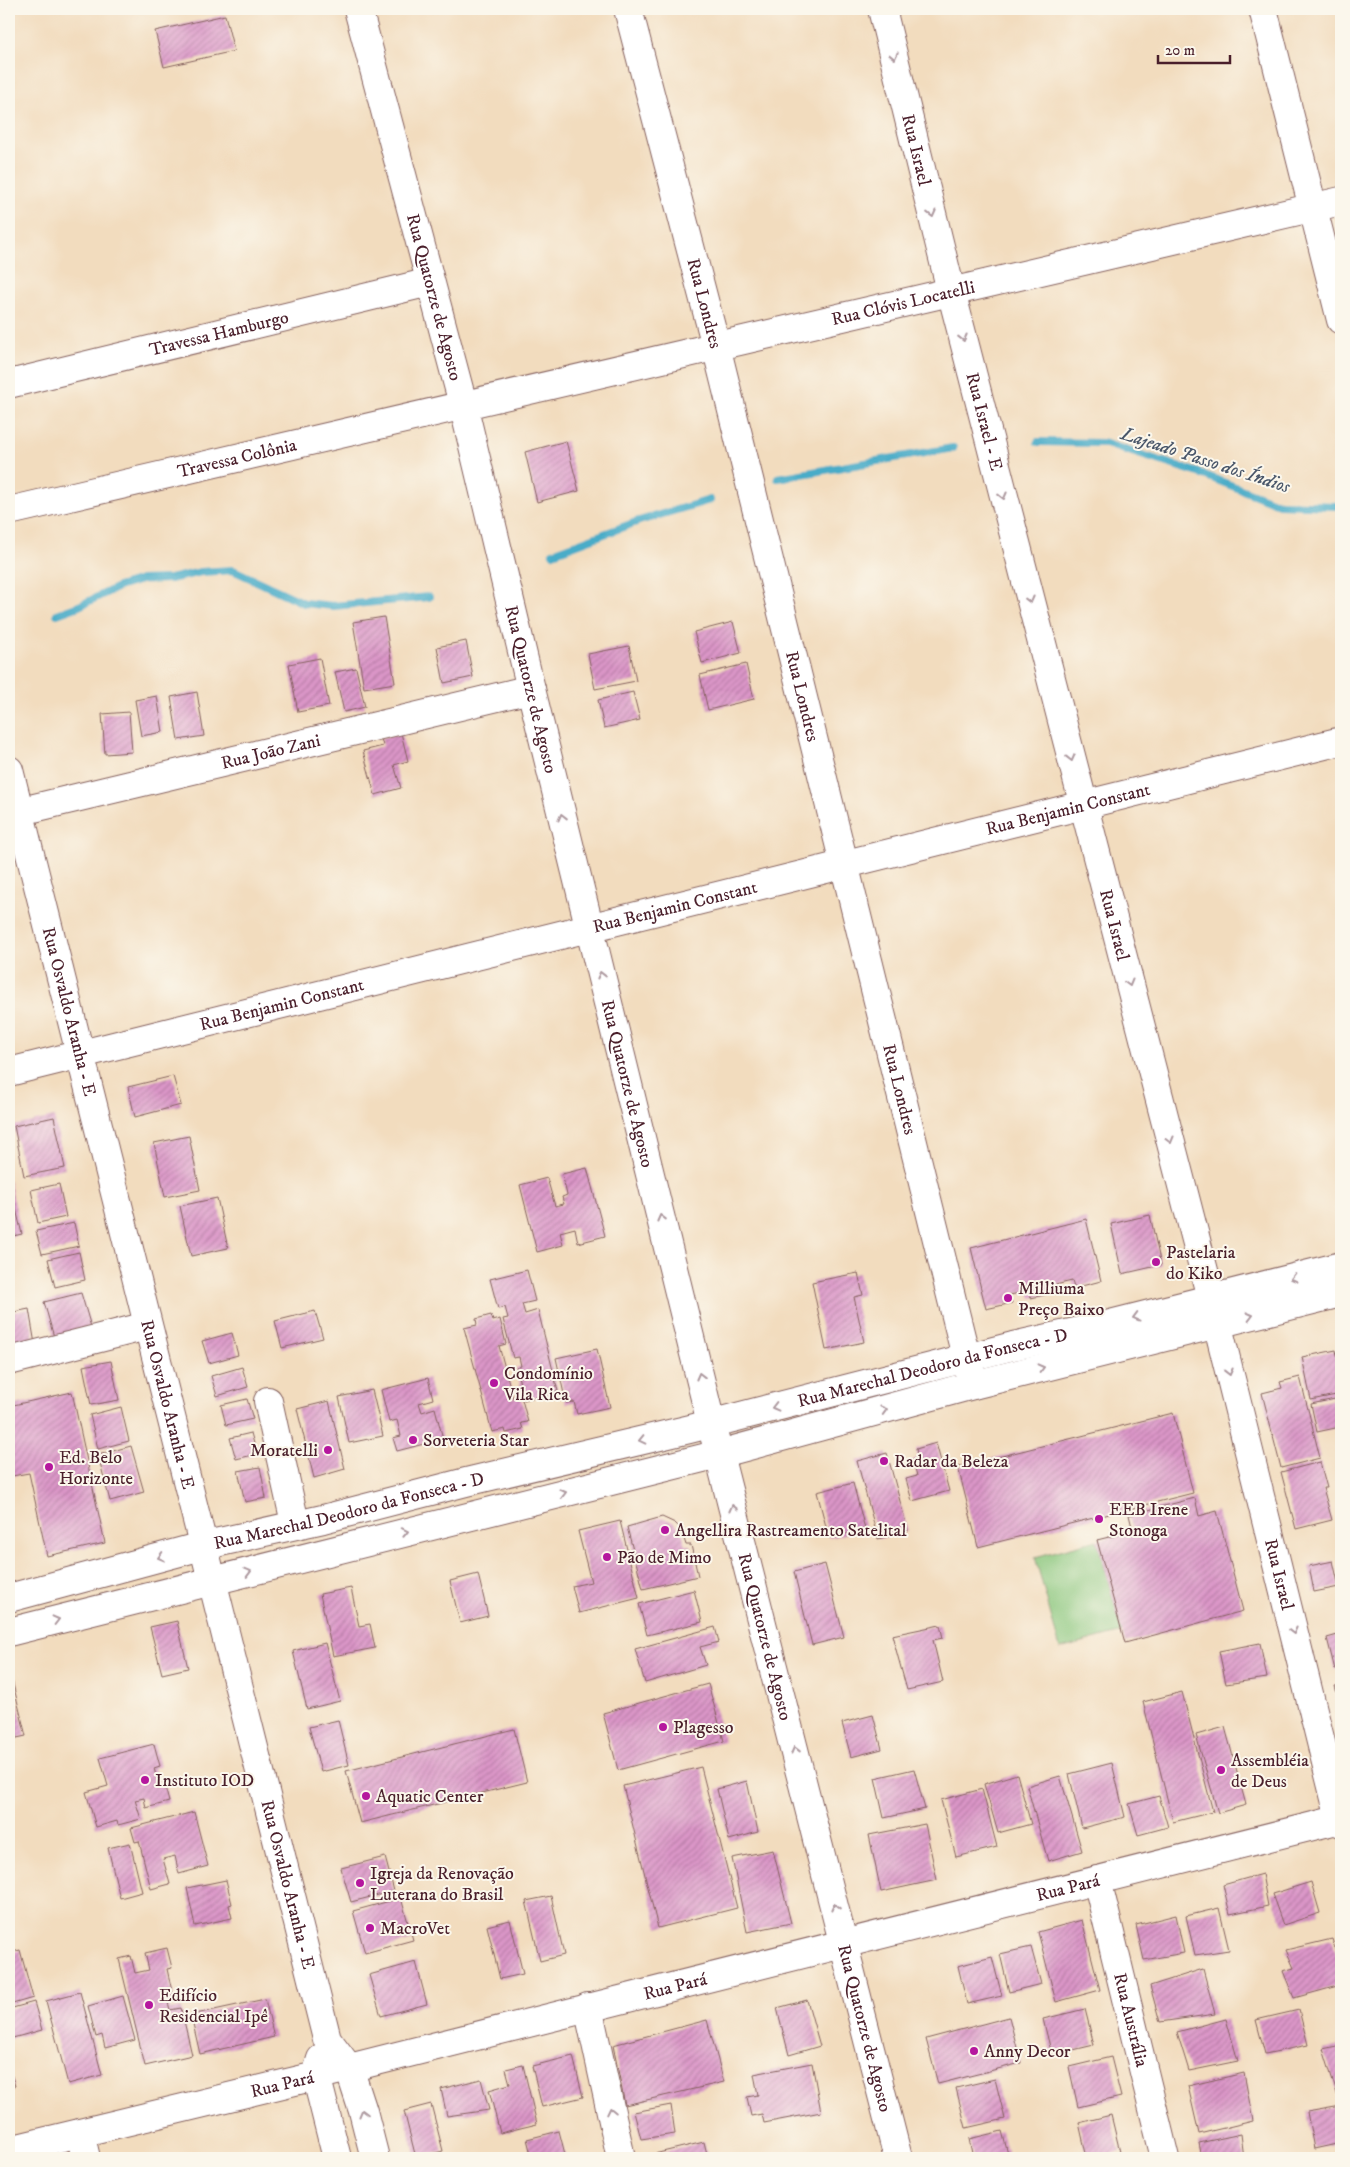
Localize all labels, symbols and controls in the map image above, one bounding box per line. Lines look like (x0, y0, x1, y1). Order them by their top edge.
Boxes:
scale bar (1158, 32, 1230, 64)
text: 20 m (1165, 41, 1195, 60)
one-way arrow (888, 52, 899, 61)
street label: Rua Israel (896, 112, 935, 189)
one-way arrow (926, 209, 937, 218)
street label: Rua Quatorze de Agosto (401, 211, 466, 383)
street label: Rua Londres (682, 256, 726, 351)
street label: Rua Clóvis Locatelli (829, 277, 977, 331)
street label: Travessa Hamburgo (147, 307, 291, 362)
one-way arrow (957, 334, 968, 343)
street label: Rua Israel - E (960, 370, 1007, 473)
water label: Lajeado Passo dos Índios (1117, 421, 1294, 499)
street label: Travessa Colônia (175, 434, 299, 483)
one-way arrow (998, 491, 1008, 499)
one-way arrow (1024, 596, 1035, 605)
street label: Rua Quatorze de Agosto (499, 603, 561, 776)
street label: Rua Londres (780, 649, 823, 744)
street label: Rua João Zani (219, 730, 323, 775)
one-way arrow (1065, 753, 1075, 761)
street label: Rua Benjamin Constant (984, 779, 1153, 841)
one-way arrow (557, 813, 568, 822)
street label: Rua Benjamin Constant (591, 876, 760, 939)
street label: Rua Israel (1094, 887, 1134, 964)
street label: Rua Osvaldo Aranha - E (37, 925, 100, 1099)
one-way arrow (596, 970, 607, 979)
street label: Rua Benjamin Constant (198, 974, 367, 1036)
one-way arrow (1123, 978, 1134, 987)
street label: Rua Quatorze de Agosto (596, 998, 658, 1170)
street label: Rua Londres (877, 1042, 921, 1137)
one-way arrow (1164, 1135, 1175, 1144)
one-way arrow (656, 1213, 667, 1222)
place label: Pastelaria do Kiko (1166, 1242, 1236, 1285)
marker: Pastelaria do Kiko (1150, 1256, 1162, 1268)
one-way arrow (1290, 1272, 1298, 1283)
place label: Milliuma Preço Baixo (1018, 1278, 1104, 1321)
marker: Milliuma Preço Baixo (1002, 1292, 1014, 1304)
one-way arrow (1132, 1311, 1141, 1322)
one-way arrow (1245, 1311, 1254, 1322)
street label: Rua Osvaldo Aranha - E (135, 1318, 199, 1492)
street label: Rua Marechal Deodoro da Fonseca - D (795, 1324, 1070, 1413)
place label: Condomínio Vila Rica (503, 1363, 593, 1406)
one-way arrow (1036, 1363, 1045, 1374)
one-way arrow (1223, 1367, 1234, 1376)
one-way arrow (695, 1371, 706, 1380)
marker: Condomínio Vila Rica (488, 1377, 500, 1389)
one-way arrow (770, 1401, 779, 1412)
one-way arrow (879, 1406, 888, 1416)
place label: Sorveteria Star (423, 1430, 529, 1452)
marker: Sorveteria Star (407, 1434, 419, 1446)
one-way arrow (638, 1434, 647, 1445)
place label: Moratelli (250, 1440, 318, 1462)
marker: Moratelli (322, 1444, 334, 1456)
place label: Ed. Belo Horizonte (59, 1447, 133, 1490)
place label: Radar da Beleza (894, 1451, 1009, 1473)
marker: Radar da Beleza (878, 1455, 890, 1467)
marker: Ed. Belo Horizonte (43, 1461, 55, 1473)
street label: Rua Marechal Deodoro da Fonseca - D (212, 1468, 487, 1555)
one-way arrow (558, 1488, 567, 1499)
place label: EEB Irene Stonoga (1109, 1499, 1188, 1542)
one-way arrow (728, 1503, 739, 1512)
marker: EEB Irene Stonoga (1093, 1513, 1105, 1525)
place label: Angellira Rastreamento Satelital (675, 1520, 907, 1542)
marker: Angellira Rastreamento Satelital (659, 1524, 671, 1536)
one-way arrow (401, 1527, 410, 1538)
street label: Rua Israel (1259, 1537, 1298, 1613)
place label: Pão de Mimo (617, 1547, 712, 1569)
one-way arrow (157, 1551, 166, 1562)
marker: Pão de Mimo (601, 1551, 613, 1563)
street label: Rua Quatorze de Agosto (733, 1551, 796, 1723)
one-way arrow (243, 1567, 252, 1578)
one-way arrow (52, 1615, 61, 1626)
one-way arrow (1287, 1627, 1298, 1636)
place label: Plagesso (673, 1717, 734, 1739)
marker: Plagesso (657, 1721, 669, 1733)
one-way arrow (790, 1745, 801, 1754)
place label: Assembléia de Deus (1231, 1750, 1309, 1793)
marker: Assembléia de Deus (1215, 1764, 1227, 1776)
place label: Instituto IOD (155, 1770, 254, 1792)
marker: Instituto IOD (139, 1774, 151, 1786)
place label: Aquatic Center (376, 1786, 484, 1808)
marker: Aquatic Center (360, 1790, 372, 1802)
street label: Rua Osvaldo Aranha - E (256, 1798, 319, 1972)
place label: Igreja da Renovação Luterana do Brasil (370, 1863, 514, 1906)
street label: Rua Pará (1034, 1870, 1103, 1907)
marker: Igreja da Renovação Luterana do Brasil (354, 1877, 366, 1889)
one-way arrow (830, 1903, 841, 1912)
place label: MacroVet (380, 1918, 450, 1940)
marker: MacroVet (364, 1922, 376, 1934)
street label: Rua Quatorze de Agosto (832, 1942, 896, 2115)
street label: Rua Pará (641, 1968, 710, 2006)
street label: Rua Austrália (1108, 1971, 1152, 2070)
place label: Edifício Residencial Ipê (159, 1985, 268, 2028)
marker: Edifício Residencial Ipê (143, 1999, 155, 2011)
place label: Anny Decor (984, 2041, 1071, 2063)
marker: Anny Decor (968, 2045, 980, 2057)
street label: Rua Pará (248, 2067, 317, 2103)
one-way arrow (606, 2106, 617, 2115)
one-way arrow (359, 2109, 369, 2117)

